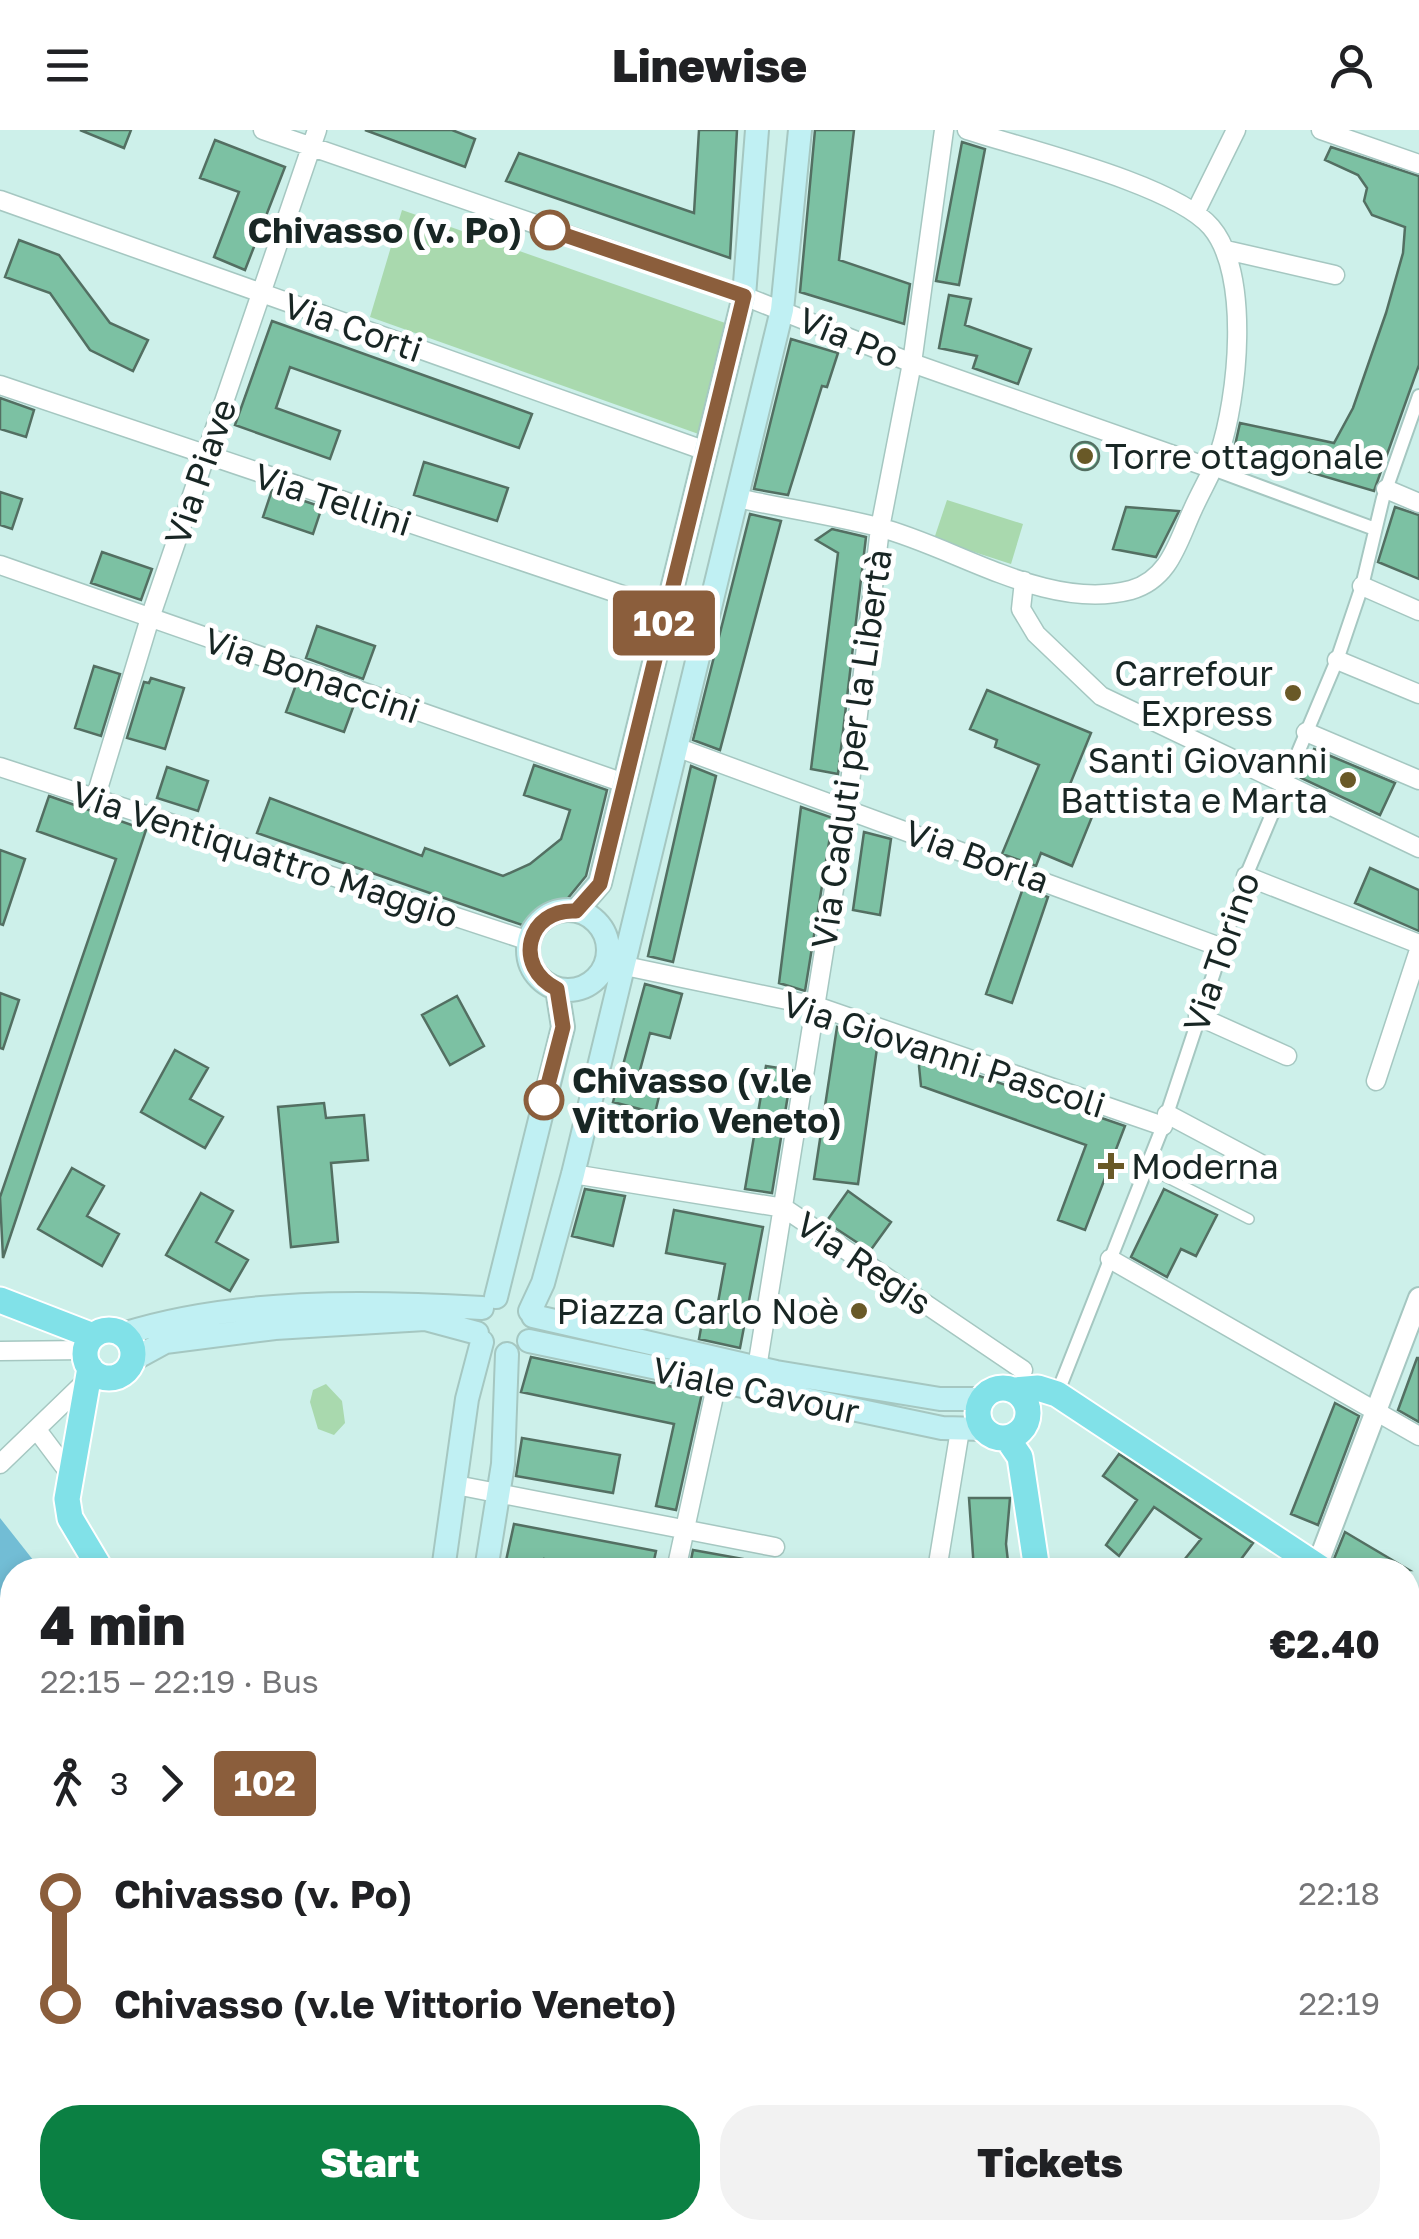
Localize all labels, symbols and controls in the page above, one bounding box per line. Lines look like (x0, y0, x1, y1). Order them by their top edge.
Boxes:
icon: menu (40, 38, 95, 93)
text: Linewise (612, 38, 807, 92)
icon: person (1324, 38, 1379, 93)
place label: Chivasso (v. Po) (247, 209, 522, 251)
marker: Chivasso (v. Po) (531, 211, 569, 249)
street label: Via Corti (278, 284, 428, 370)
street label: Via Po (792, 298, 906, 376)
street label: Via Piave (155, 393, 245, 551)
place label: Torre ottagonale (1105, 435, 1384, 477)
marker: Torre ottagonale (1074, 445, 1096, 467)
street label: Via Tellini (249, 454, 417, 544)
street label: Via Caduti per la Libertà (802, 547, 900, 951)
line badge: 102 (606, 590, 722, 656)
text: 102 (633, 602, 695, 644)
street label: Via Bonaccini (199, 618, 425, 732)
place label: Carrefour Express (1114, 652, 1273, 734)
marker: Carrefour Express (1282, 682, 1304, 704)
place label: Santi Giovanni Battista e Marta (1060, 739, 1328, 821)
marker: Santi Giovanni Battista e Marta (1337, 769, 1359, 791)
street label: Via Ventiquattro Maggio (67, 772, 463, 936)
street label: Via Borla (899, 811, 1055, 901)
street label: Via Torino (1174, 866, 1268, 1038)
street label: Via Giovanni Pascoli (777, 982, 1111, 1126)
place label: Chivasso (v.le Vittorio Veneto) (572, 1059, 841, 1141)
marker: Chivasso (v.le Vittorio Veneto) (525, 1081, 563, 1119)
place label: Moderna (1131, 1145, 1279, 1187)
marker: Moderna (1100, 1155, 1122, 1177)
street label: Via Regis (788, 1202, 940, 1324)
place label: Piazza Carlo Noè (557, 1290, 839, 1332)
marker: Piazza Carlo Noè (848, 1300, 870, 1322)
street label: Viale Cavour (649, 1348, 863, 1432)
text: 4 min (40, 1591, 186, 1657)
text: €2.40 (1269, 1621, 1380, 1666)
text: 22:15 – 22:19 · Bus (40, 1662, 319, 1700)
icon: walk (40, 1756, 95, 1811)
icon: forward (144, 1756, 199, 1811)
text: 102 (234, 1762, 296, 1804)
text: 3 (110, 1764, 129, 1802)
text: Chivasso (v. Po) (114, 1871, 412, 1916)
text: 22:18 (1298, 1874, 1380, 1912)
text: Chivasso (v.le Vittorio Veneto) (114, 1981, 677, 2026)
text: 22:19 (1298, 1984, 1380, 2022)
button: Start (40, 2105, 700, 2220)
button: Tickets (720, 2105, 1380, 2220)

